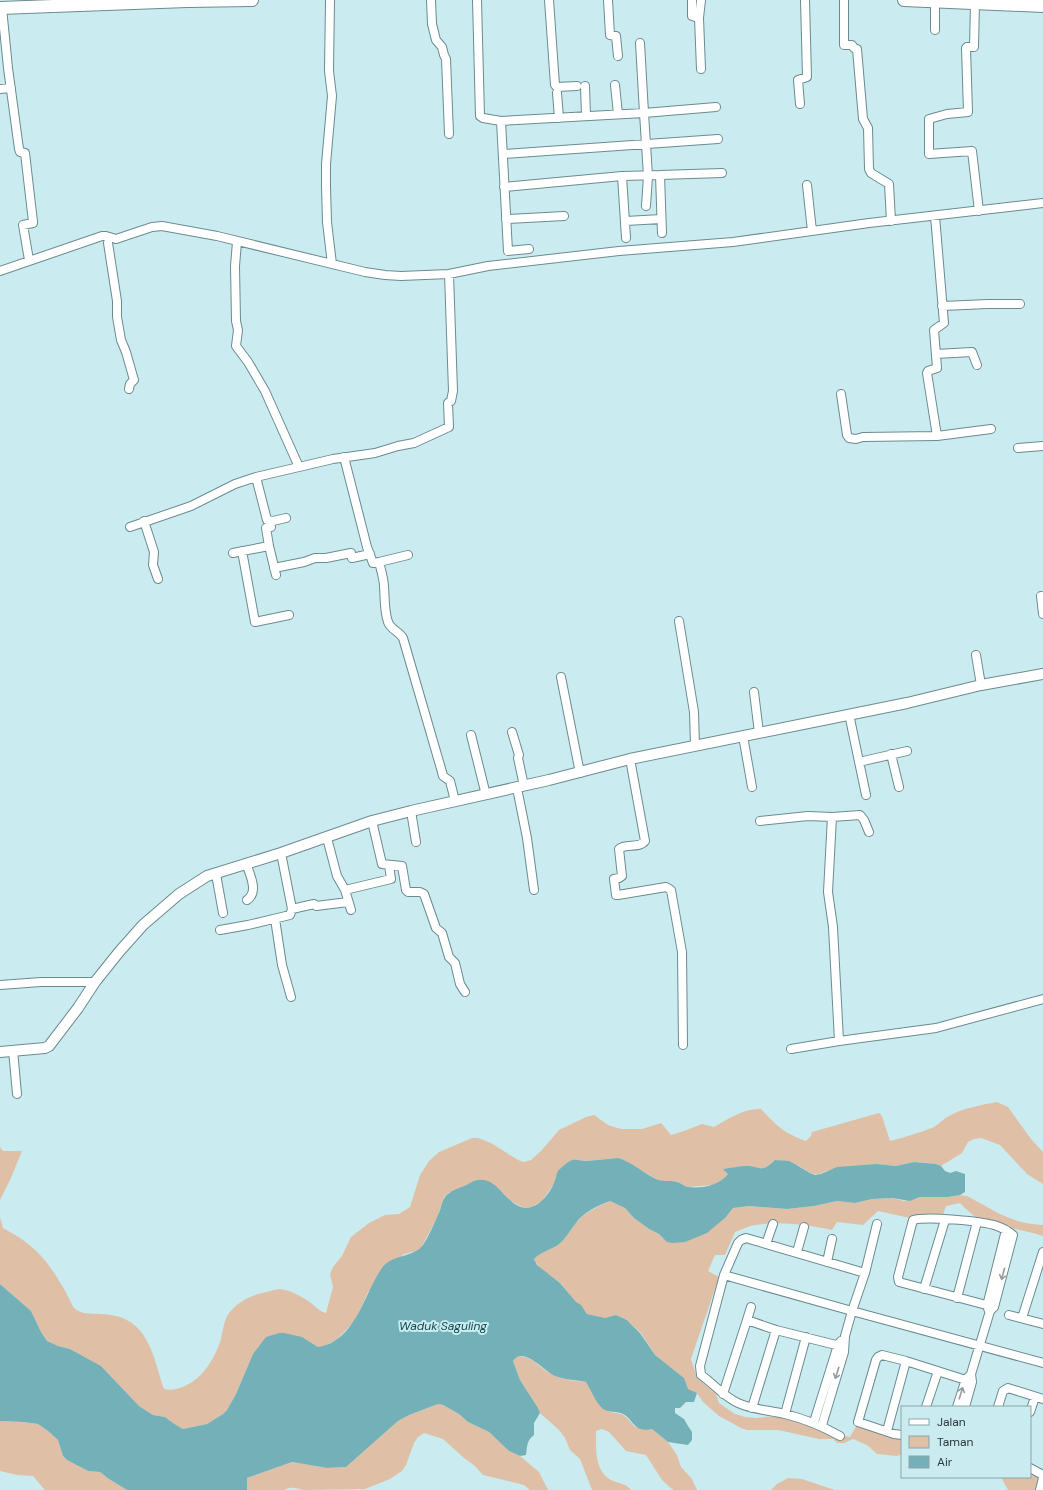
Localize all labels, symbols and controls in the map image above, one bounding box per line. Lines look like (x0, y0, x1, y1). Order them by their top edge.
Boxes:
one-way arrow (999, 1267, 1006, 1280)
water label: Waduk Saguling (399, 1318, 487, 1334)
one-way arrow (832, 1367, 840, 1379)
one-way arrow (958, 1387, 965, 1400)
legend (901, 1406, 1031, 1478)
text: Jalan (937, 1414, 966, 1430)
text: Taman (937, 1434, 974, 1450)
text: Air (937, 1454, 953, 1470)

